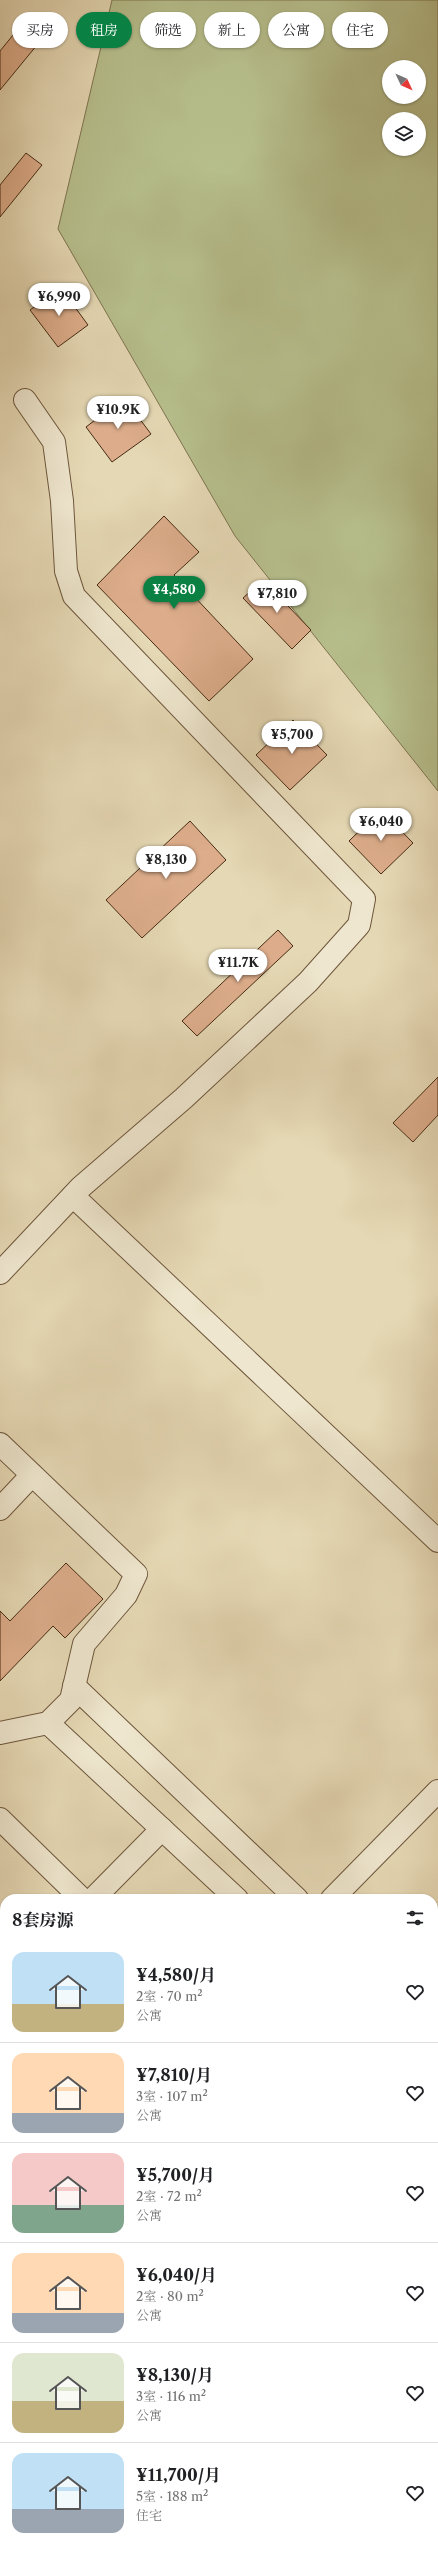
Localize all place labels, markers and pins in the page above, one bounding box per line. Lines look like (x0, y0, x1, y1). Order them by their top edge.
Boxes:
pin: ¥6,990 (26, 283, 92, 317)
pin: ¥10.9K (85, 396, 151, 430)
pin: ¥4,580 (141, 576, 207, 610)
pin: ¥7,810 (244, 580, 310, 614)
pin: ¥5,700 (259, 721, 325, 755)
pin: ¥6,040 (348, 808, 414, 842)
pin: ¥8,130 (133, 846, 199, 880)
pin: ¥11.7K (205, 949, 271, 983)

